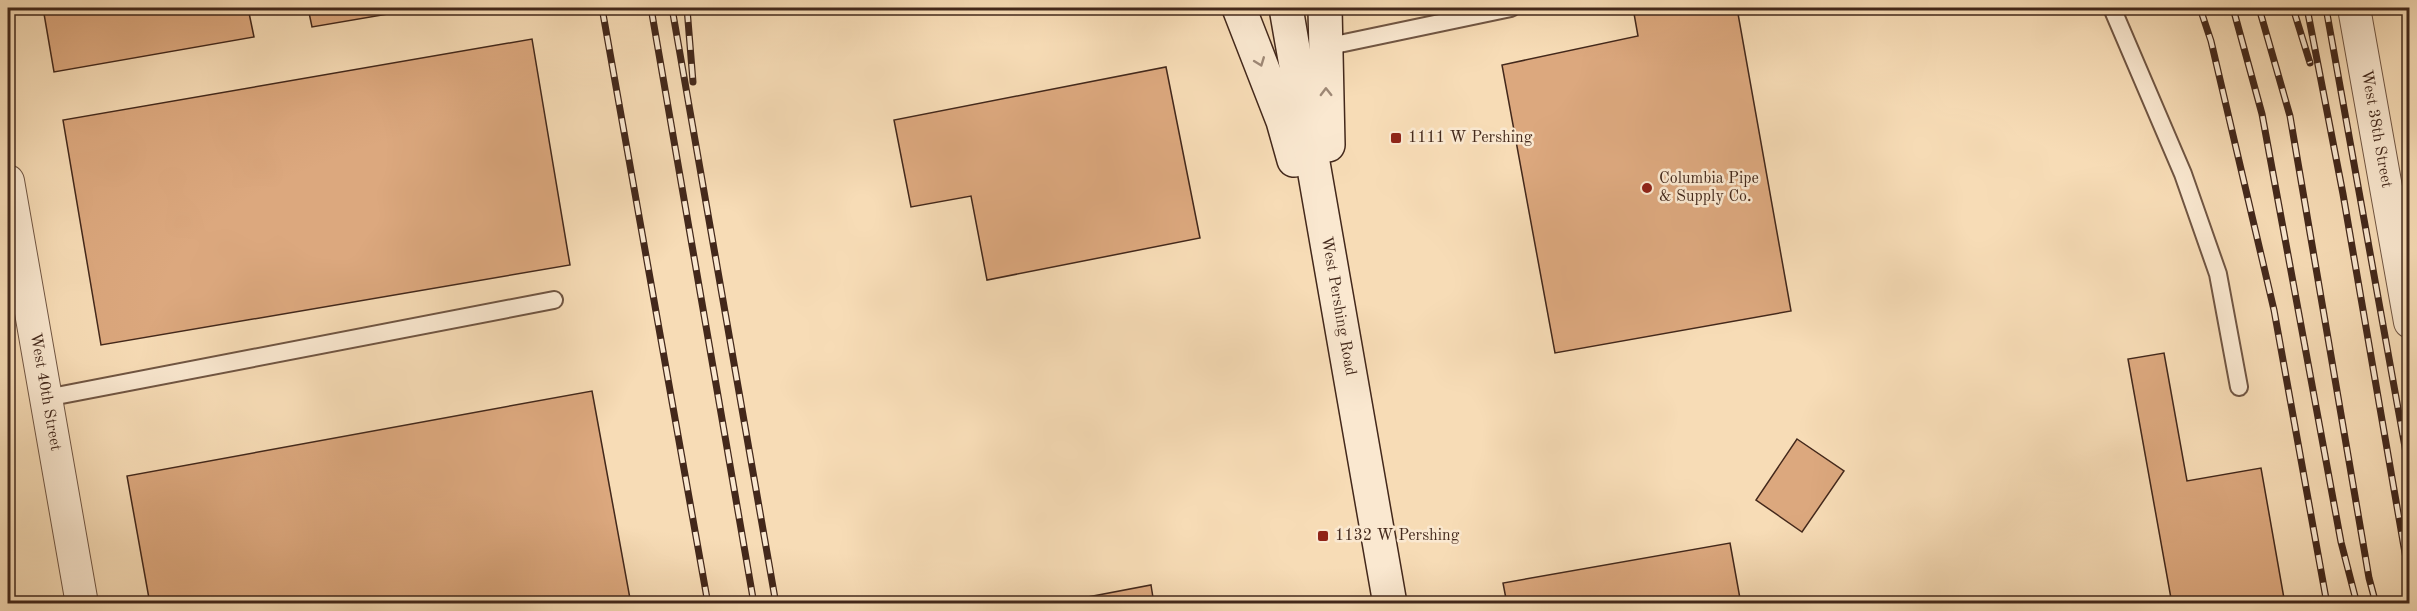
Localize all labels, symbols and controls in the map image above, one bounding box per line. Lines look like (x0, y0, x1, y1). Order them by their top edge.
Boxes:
one-way arrow (1253, 56, 1265, 67)
street label: West 38th Street (2358, 69, 2394, 190)
one-way arrow (1320, 87, 1332, 96)
place label: 1111 W Pershing (1408, 130, 1533, 146)
marker: 1111 W Pershing (1389, 131, 1403, 145)
place label: Columbia Pipe & Supply Co. (1659, 171, 1759, 205)
marker: Columbia Pipe & Supply Co. (1640, 181, 1654, 195)
street label: West Pershing Road (1318, 235, 1358, 377)
street label: West 40th Street (27, 332, 63, 453)
place label: 1132 W Pershing (1335, 528, 1460, 544)
marker: 1132 W Pershing (1316, 529, 1330, 543)

